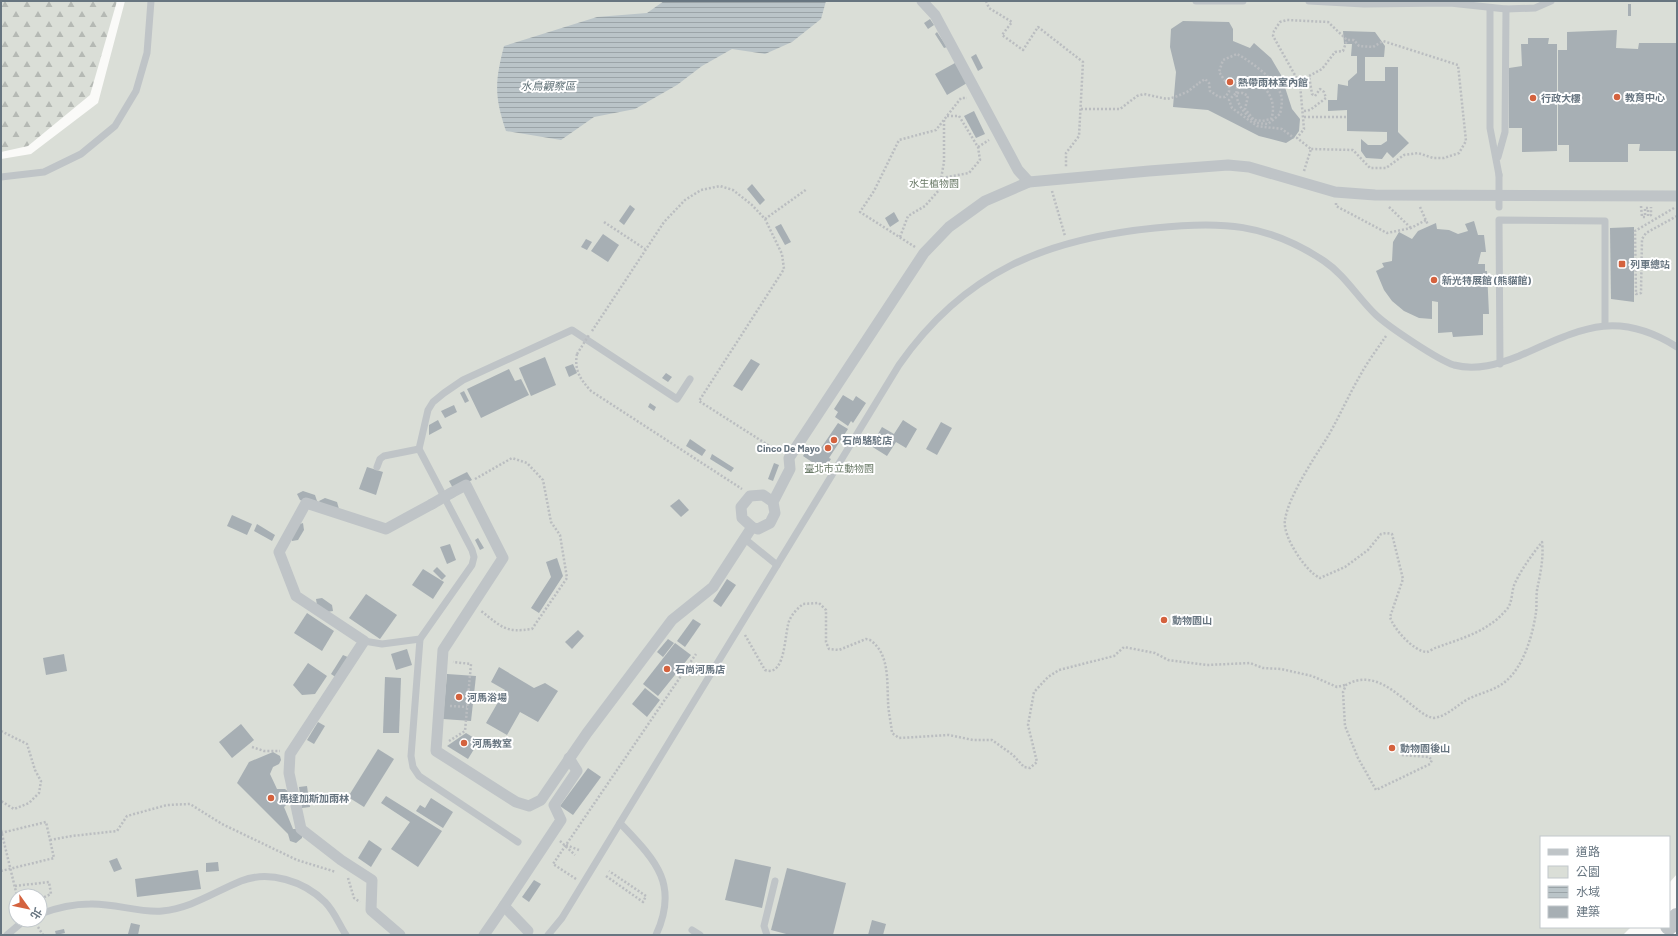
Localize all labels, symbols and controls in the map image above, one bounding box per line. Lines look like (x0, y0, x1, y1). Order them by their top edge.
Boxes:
place label: 熱帶雨林室內館 (1238, 76, 1308, 88)
marker: 熱帶雨林室內館 (1225, 77, 1235, 87)
water label: 水鳥觀察區 (521, 79, 577, 92)
place label: 教育中心 (1625, 91, 1665, 103)
place label: 行政大樓 (1541, 92, 1581, 104)
marker: 教育中心 (1612, 92, 1622, 102)
marker: 行政大樓 (1528, 93, 1538, 103)
park label: 水生植物園 (909, 177, 959, 189)
place label: 列車總站 (1630, 258, 1670, 270)
marker: 列車總站 (1617, 259, 1627, 269)
place label: 新光特展館 (熊貓館) (1442, 274, 1531, 286)
marker: 新光特展館 (熊貓館) (1429, 275, 1439, 285)
place label: 石尚駱駝店 (842, 434, 892, 446)
marker: 石尚駱駝店 (829, 435, 839, 445)
place label: Cinco De Mayo (757, 442, 820, 454)
marker: Cinco De Mayo (823, 443, 833, 453)
park label: 臺北市立動物園 (804, 462, 874, 474)
place label: 動物園山 (1172, 614, 1212, 626)
marker: 動物園山 (1159, 615, 1169, 625)
place label: 石尚河馬店 (675, 663, 725, 675)
marker: 石尚河馬店 (662, 664, 672, 674)
place label: 河馬浴場 (467, 691, 507, 703)
marker: 河馬浴場 (454, 692, 464, 702)
place label: 河馬教室 (472, 737, 512, 749)
marker: 河馬教室 (459, 738, 469, 748)
place label: 動物園後山 (1400, 742, 1450, 754)
marker: 動物園後山 (1387, 743, 1397, 753)
place label: 馬達加斯加雨林 (279, 792, 349, 804)
marker: 馬達加斯加雨林 (266, 793, 276, 803)
legend (1540, 836, 1670, 928)
text: 道路 (1576, 844, 1600, 858)
text: 公園 (1576, 864, 1600, 878)
text: 水域 (1576, 884, 1600, 898)
north arrow (8, 888, 48, 928)
text: 建築 (1576, 904, 1600, 918)
text: 北 (28, 906, 45, 922)

